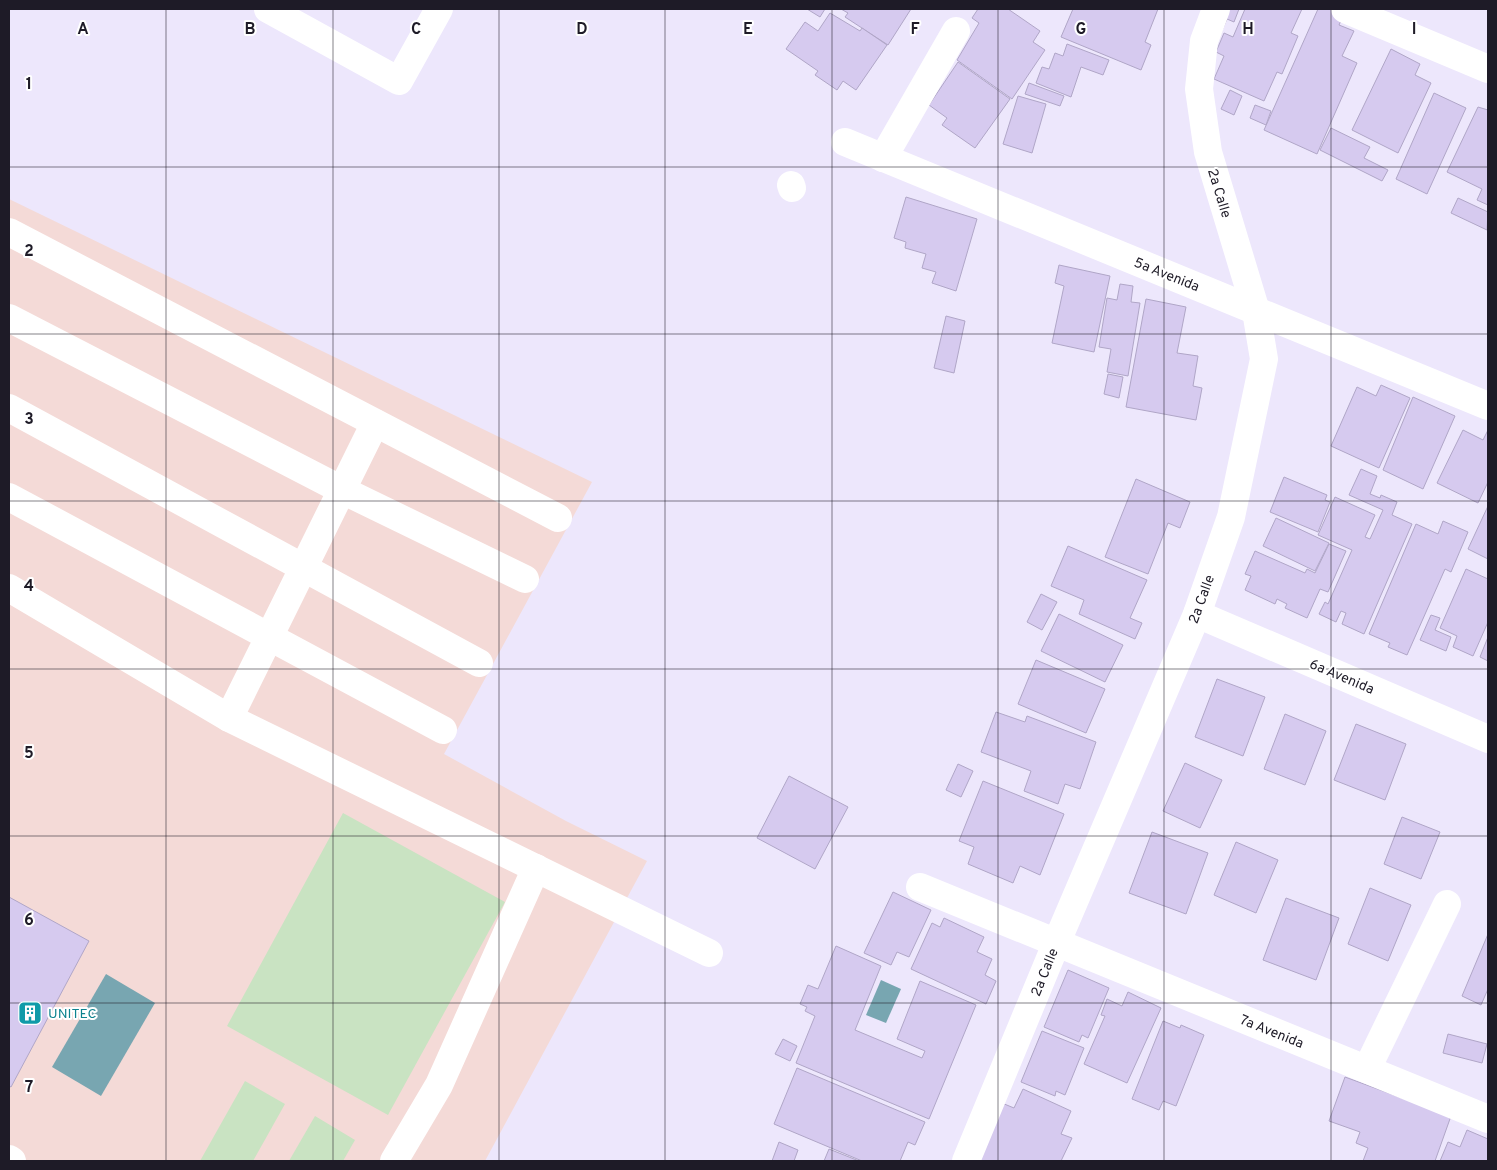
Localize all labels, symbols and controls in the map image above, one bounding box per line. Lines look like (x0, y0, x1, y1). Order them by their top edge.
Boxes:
text: A (77, 20, 89, 40)
text: B (244, 20, 256, 40)
text: C (411, 20, 421, 40)
text: D (576, 20, 588, 40)
text: E (743, 20, 753, 40)
text: F (910, 20, 920, 40)
text: G (1076, 20, 1086, 40)
text: H (1242, 20, 1254, 40)
text: I (1412, 20, 1416, 40)
text: 1 (26, 75, 32, 95)
street label: 2a Calle (1203, 167, 1234, 220)
text: 2 (24, 242, 34, 262)
street label: 5a Avenida (1131, 255, 1202, 296)
text: 3 (24, 410, 34, 430)
street label: 2a Calle (1186, 573, 1219, 626)
text: 4 (24, 577, 34, 597)
street label: 6a Avenida (1306, 656, 1376, 699)
text: 5 (24, 744, 34, 764)
text: 6 (24, 911, 34, 931)
street label: 2a Calle (1028, 946, 1063, 999)
building icon: UNITEC (17, 1000, 43, 1026)
place label: UNITEC (48, 1006, 97, 1023)
street label: 7a Avenida (1237, 1012, 1306, 1053)
text: 7 (25, 1078, 33, 1098)

